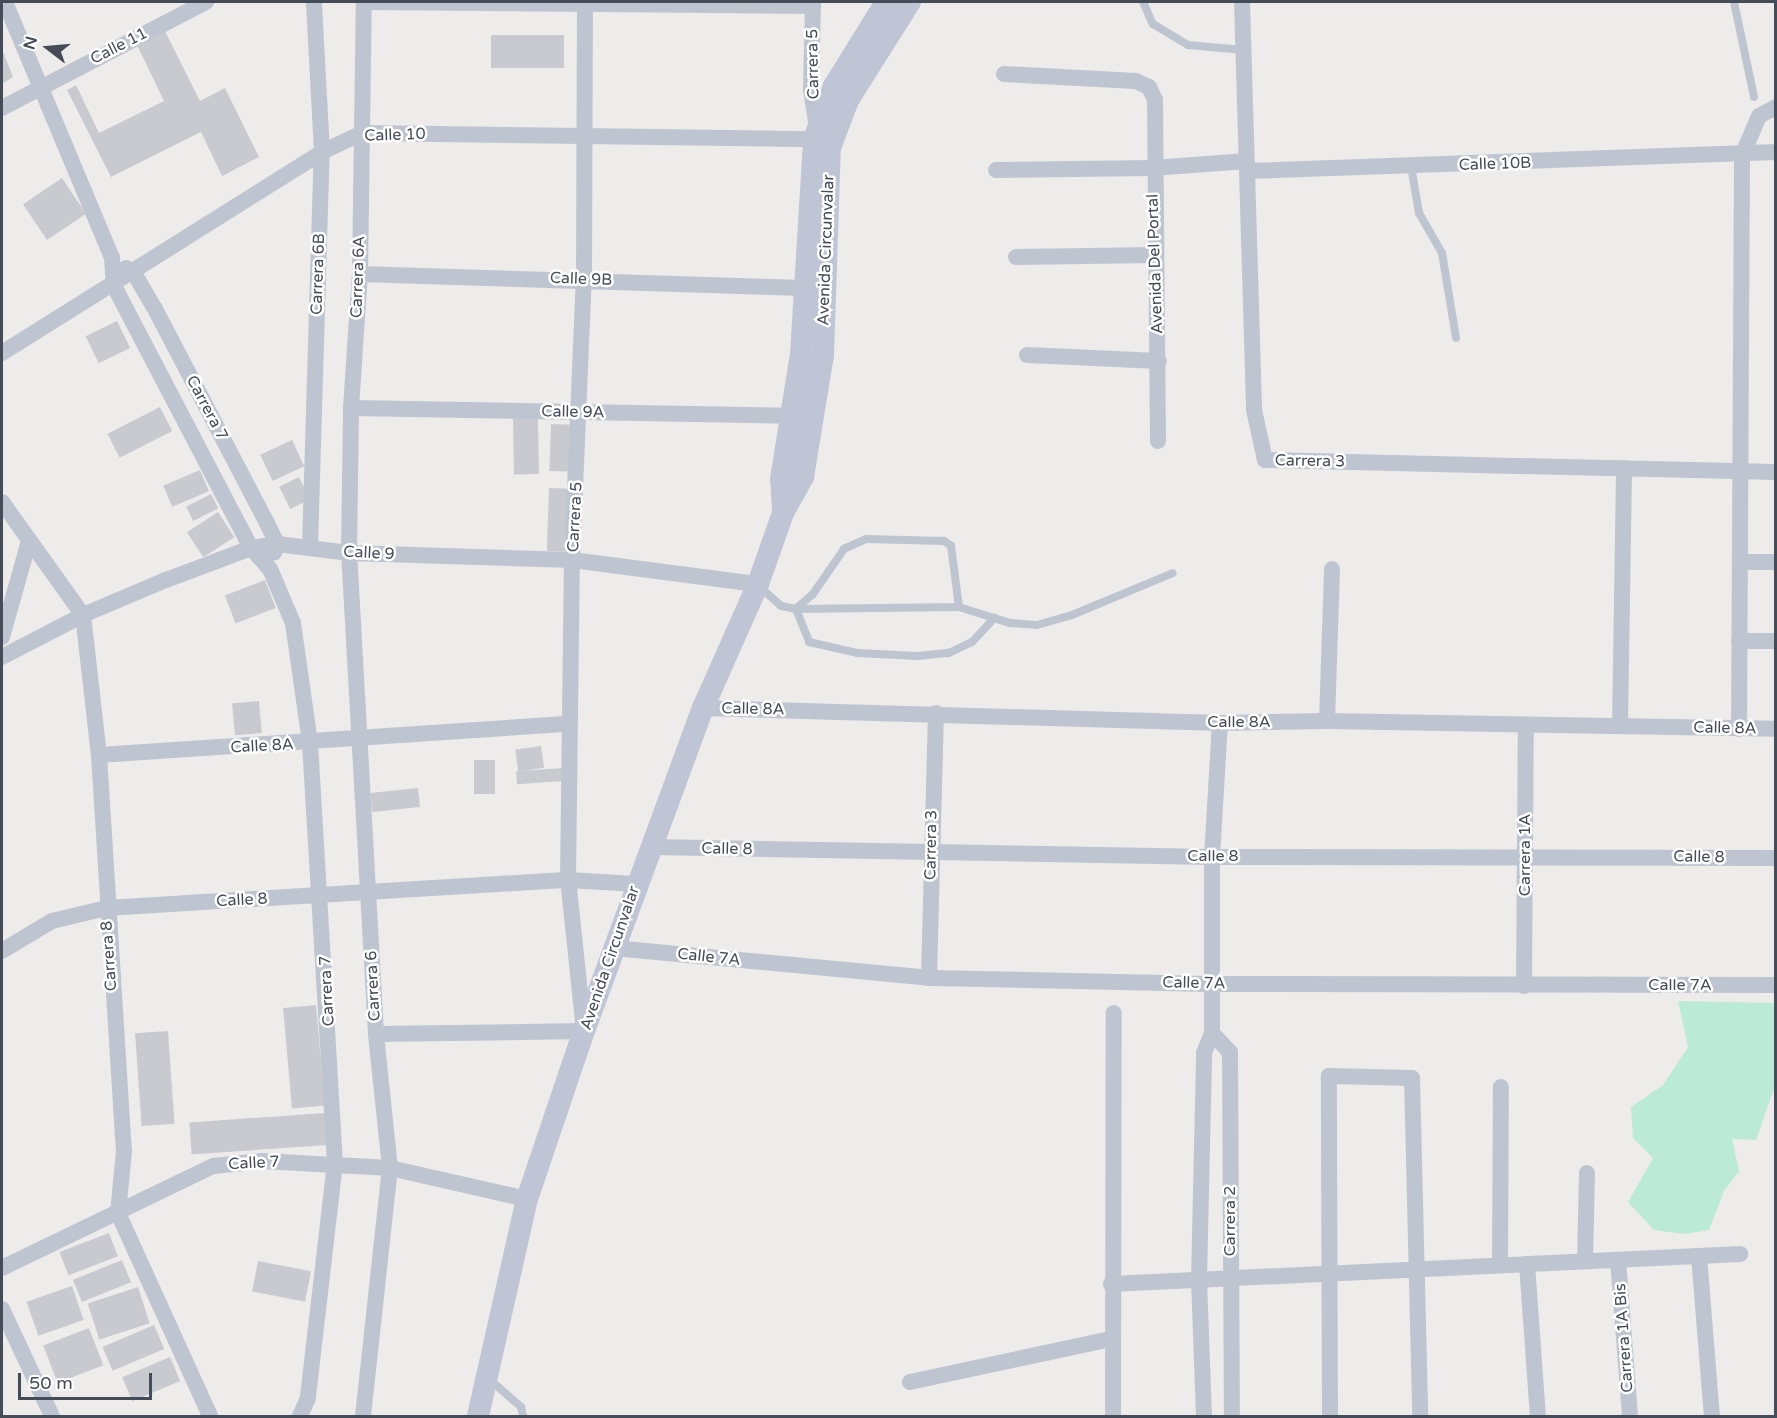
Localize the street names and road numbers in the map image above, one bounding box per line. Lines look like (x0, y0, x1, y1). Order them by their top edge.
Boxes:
street label: Calle 11 (87, 24, 151, 68)
street label: Carrera 5 (803, 29, 823, 99)
street label: Calle 10 (364, 124, 426, 146)
street label: Calle 10B (1458, 153, 1532, 175)
street label: Avenida Circunvalar (814, 174, 838, 326)
street label: Avenida Del Portal (1143, 194, 1167, 334)
street label: Carrera 6B (307, 233, 329, 315)
street label: Carrera 6A (347, 235, 369, 319)
street label: Calle 9B (549, 268, 613, 290)
street label: Carrera 7 (182, 372, 232, 444)
street label: Calle 9A (541, 402, 605, 422)
street label: Carrera 3 (1275, 451, 1345, 471)
street label: Carrera 5 (564, 481, 586, 553)
street label: Calle 9 (343, 542, 395, 564)
street label: Calle 8A (721, 699, 785, 719)
street label: Calle 8A (1207, 712, 1271, 732)
street label: Calle 8A (1693, 718, 1757, 738)
street label: Calle 8A (230, 735, 294, 757)
street label: Carrera 3 (921, 810, 941, 880)
street label: Carrera 1A (1515, 814, 1535, 896)
street label: Calle 8 (701, 839, 753, 859)
street label: Calle 8 (1187, 846, 1239, 866)
street label: Calle 8 (1673, 847, 1725, 867)
street label: Avenida Circunvalar (576, 883, 644, 1033)
street label: Calle 8 (216, 889, 268, 911)
street label: Carrera 8 (97, 920, 121, 992)
street label: Calle 7A (677, 944, 741, 970)
street label: Carrera 6 (362, 950, 384, 1022)
street label: Carrera 7 (316, 955, 338, 1027)
street label: Calle 7A (1162, 973, 1226, 993)
street label: Calle 7A (1648, 975, 1712, 995)
street label: Calle 7 (228, 1152, 280, 1174)
street label: Carrera 2 (1220, 1186, 1240, 1256)
street label: Carrera 1A Bis (1611, 1283, 1637, 1393)

